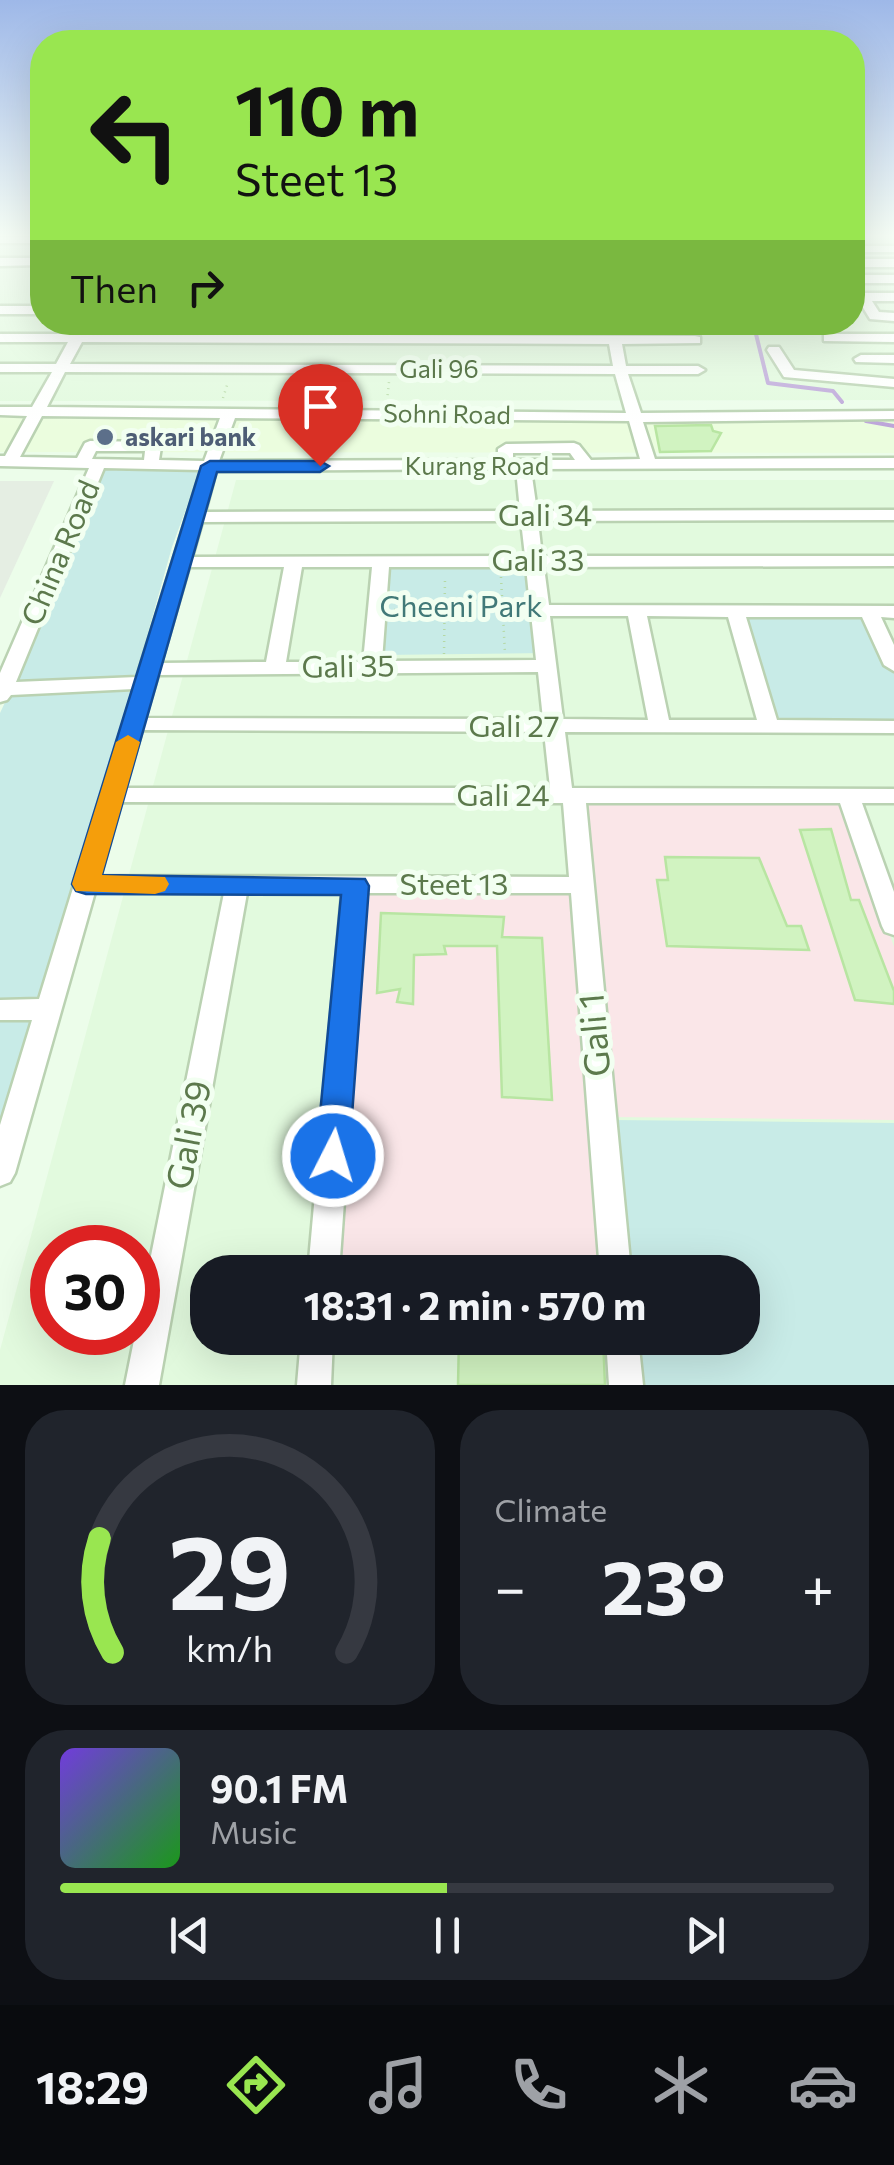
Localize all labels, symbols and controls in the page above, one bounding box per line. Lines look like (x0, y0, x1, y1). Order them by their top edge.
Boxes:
text: 110 m (235, 65, 419, 150)
icon: left (70, 70, 200, 200)
text: Steet 13 (235, 150, 398, 205)
icon: right (178, 260, 233, 315)
text: Then (70, 264, 158, 311)
street label: Gali 96 (399, 353, 479, 383)
pin (278, 364, 363, 467)
icon: arrive (293, 379, 348, 434)
street label: Sohni Road (383, 397, 511, 429)
place label: askari bank (125, 421, 257, 451)
marker: askari bank (94, 426, 116, 448)
street label: Kurang Road (405, 450, 549, 480)
street label: China Road (12, 474, 106, 630)
street label: Gali 34 (498, 495, 592, 532)
street label: Gali 33 (492, 540, 584, 577)
park label: Cheeni Park (380, 586, 542, 623)
street label: Gali 35 (301, 645, 395, 684)
street label: Gali 27 (468, 706, 560, 743)
street label: Gali 24 (457, 775, 549, 812)
street label: Steet 13 (400, 864, 508, 901)
street label: Gali 1 (567, 992, 618, 1079)
street label: Gali 39 (155, 1077, 218, 1192)
position arrow (281, 1104, 385, 1208)
speed limit sign: 30 (30, 1225, 160, 1355)
text: 18:31 · 2 min · 570 m (304, 1281, 646, 1328)
text: Climate (495, 1489, 607, 1529)
text: 29 (168, 1504, 291, 1631)
text: 23° (602, 1539, 726, 1630)
text: − (495, 1552, 526, 1619)
text: + (802, 1552, 834, 1619)
text: km/h (186, 1626, 273, 1669)
text: 90.1 FM (210, 1764, 348, 1811)
text: Music (210, 1811, 297, 1851)
icon: previous (162, 1908, 217, 1963)
icon: pause (420, 1908, 475, 1963)
icon: next (678, 1908, 733, 1963)
icon: directions (221, 2050, 291, 2120)
icon: music (363, 2050, 433, 2120)
icon: phone (504, 2050, 574, 2120)
icon: climate (646, 2050, 716, 2120)
icon: car (788, 2050, 858, 2120)
text: 18:29 (36, 2058, 149, 2113)

